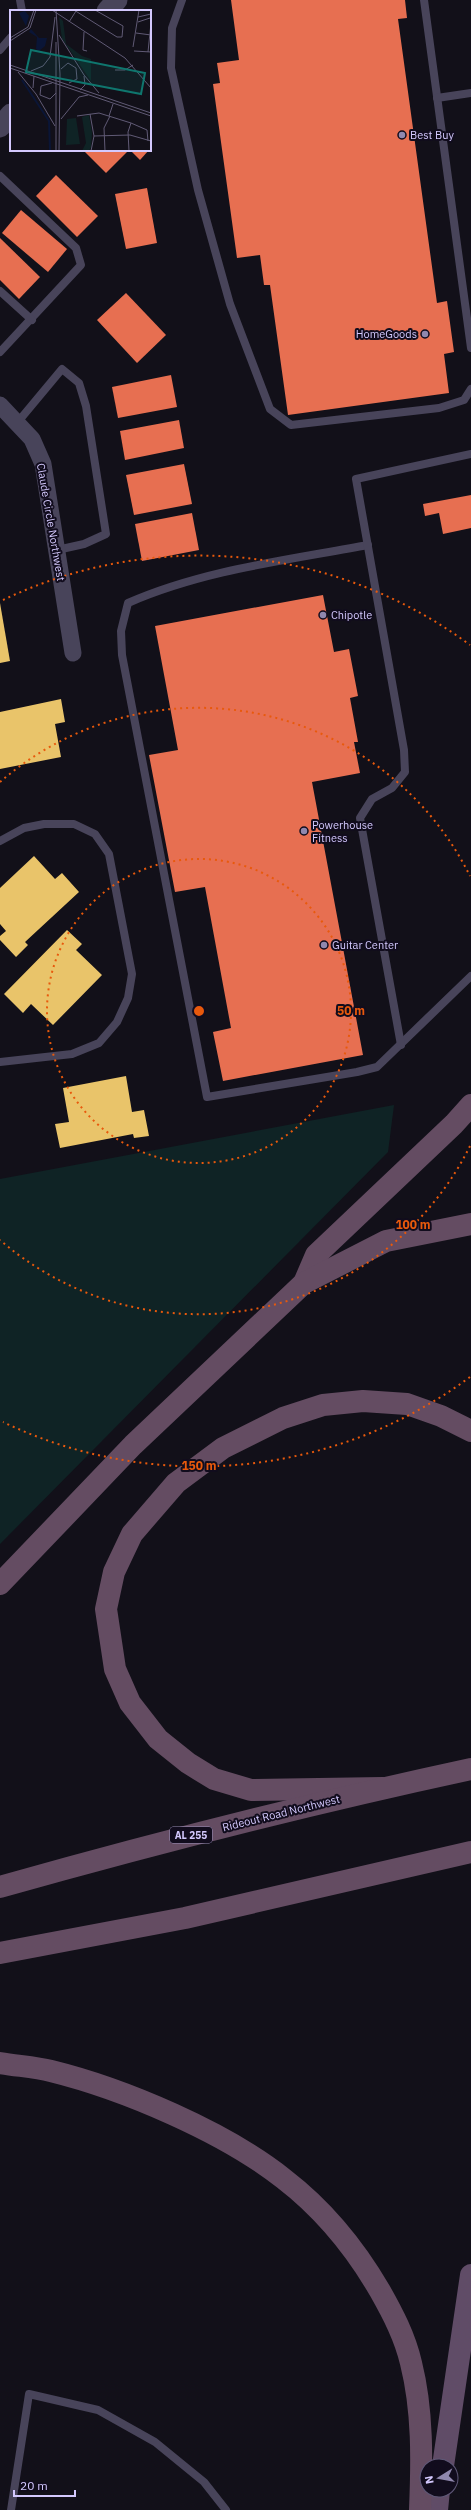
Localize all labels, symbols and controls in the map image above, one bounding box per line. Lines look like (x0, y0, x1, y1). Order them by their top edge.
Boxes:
inset map (10, 10, 151, 151)
place label: Best Buy (410, 128, 454, 142)
marker: Best Buy (397, 130, 407, 140)
place label: HomeGoods (356, 327, 417, 341)
marker: HomeGoods (420, 329, 430, 339)
street label: Claude Circle Northwest (34, 462, 68, 582)
place label: Chipotle (331, 608, 372, 622)
marker: Chipotle (318, 610, 328, 620)
place label: Powerhouse Fitness (312, 818, 373, 845)
marker: Powerhouse Fitness (299, 826, 309, 836)
place label: Guitar Center (332, 938, 398, 952)
marker: Guitar Center (319, 940, 329, 950)
text: 50 m (337, 1003, 365, 1018)
centre of rings (192, 1004, 206, 1018)
text: 100 m (395, 1217, 431, 1232)
text: 150 m (181, 1458, 217, 1473)
street label: Rideout Road Northwest (221, 1792, 341, 1834)
road number: AL 255 (170, 1827, 212, 1843)
north arrow (419, 2458, 459, 2498)
scale bar (14, 2472, 75, 2498)
text: N (422, 2475, 437, 2485)
text: 20 m (20, 2478, 48, 2493)

